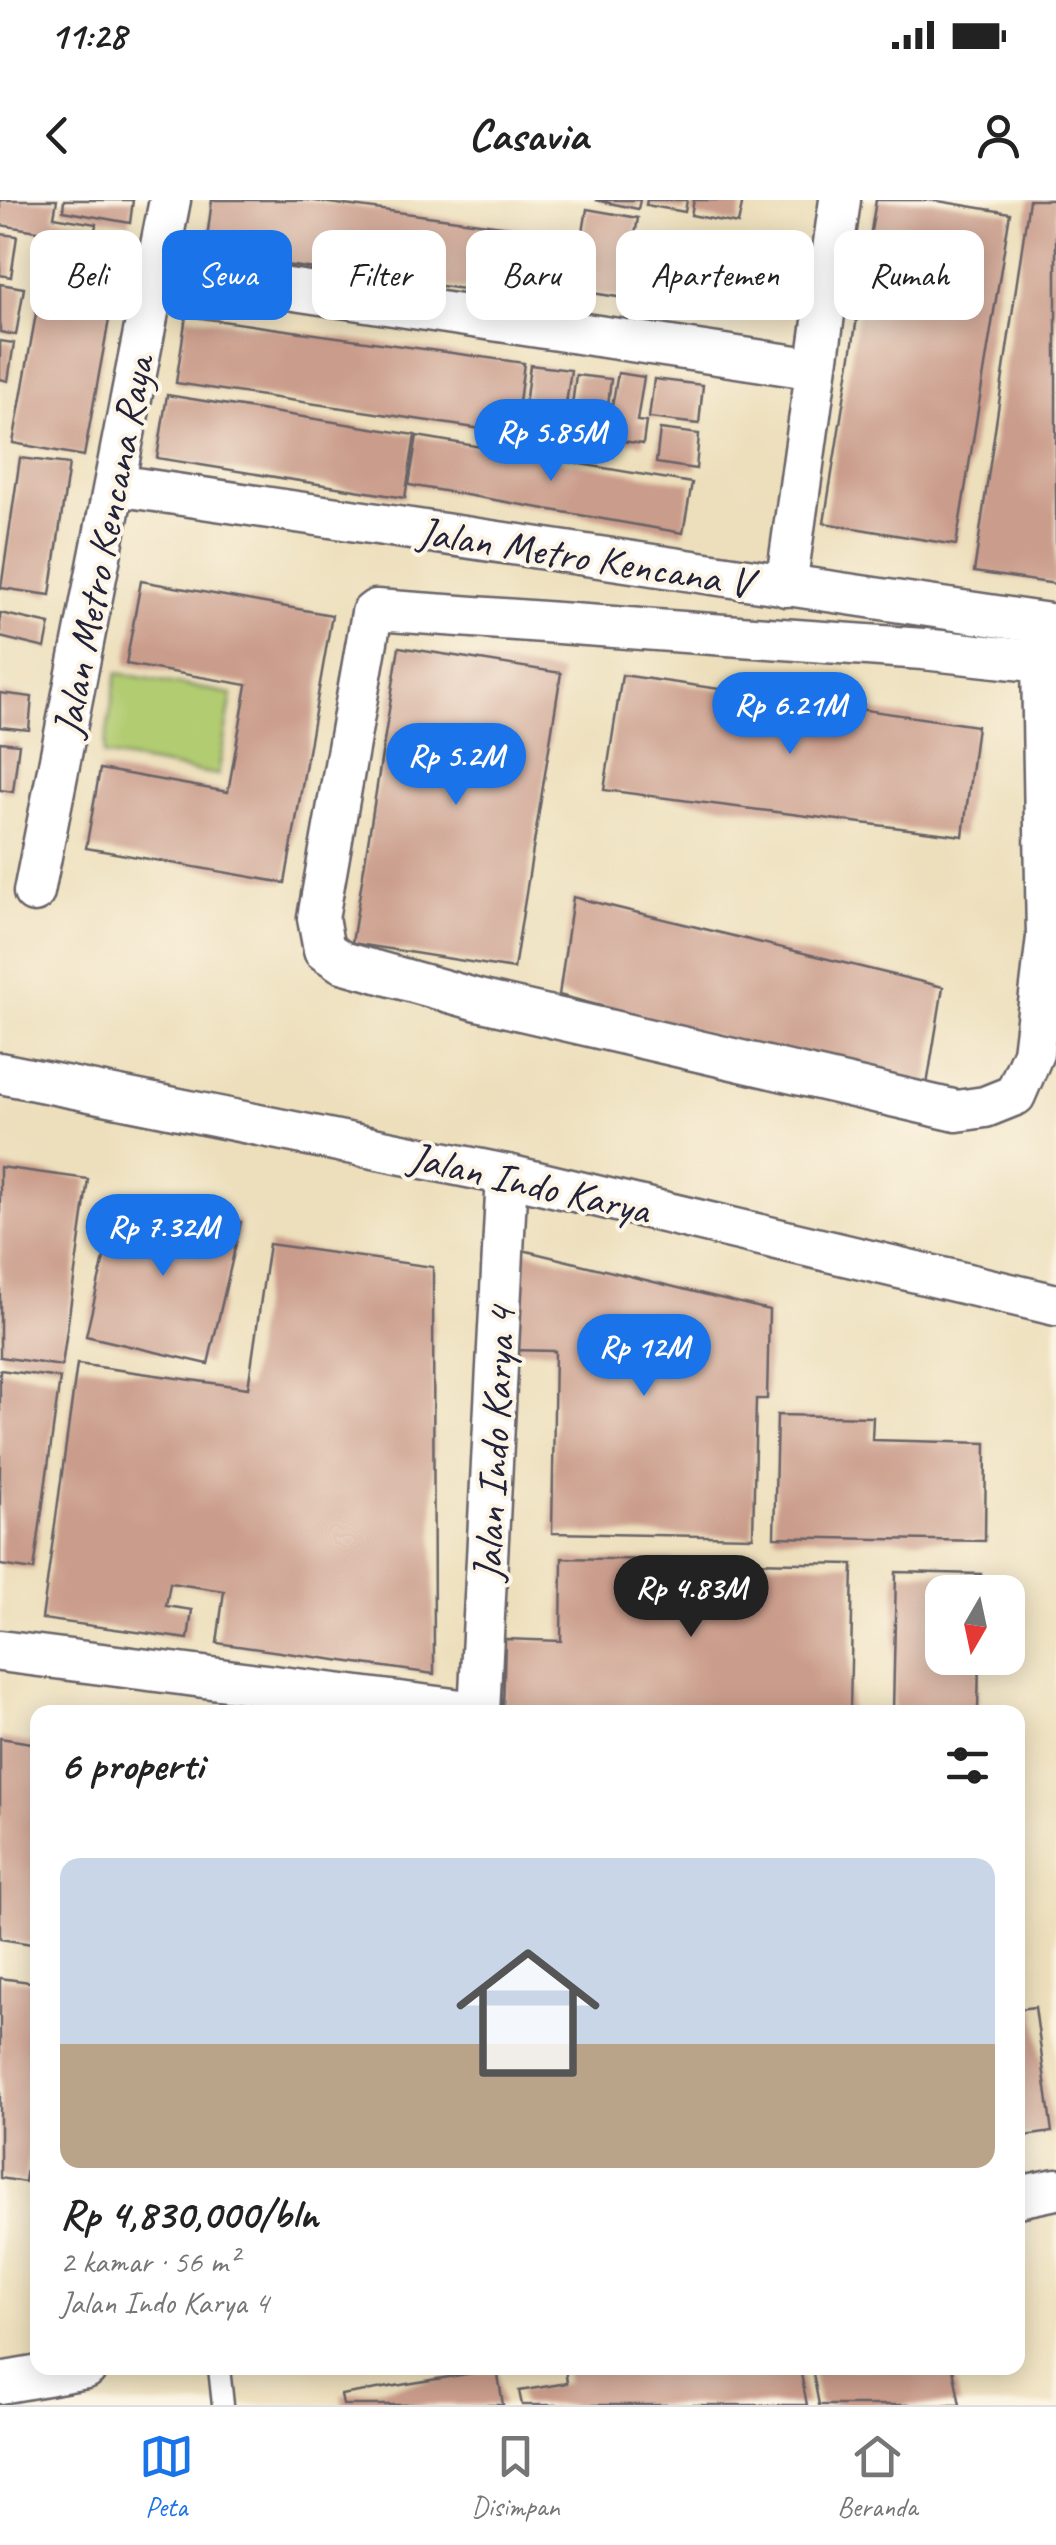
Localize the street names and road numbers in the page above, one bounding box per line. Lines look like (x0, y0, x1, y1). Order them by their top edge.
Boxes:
street label: Jalan Metro Kencana Raya (40, 348, 167, 743)
street label: Jalan Metro Kencana V (413, 505, 762, 611)
street label: Jalan Indo Karya (402, 1130, 658, 1238)
street label: Jalan Indo Karya 4 (461, 1302, 528, 1584)

